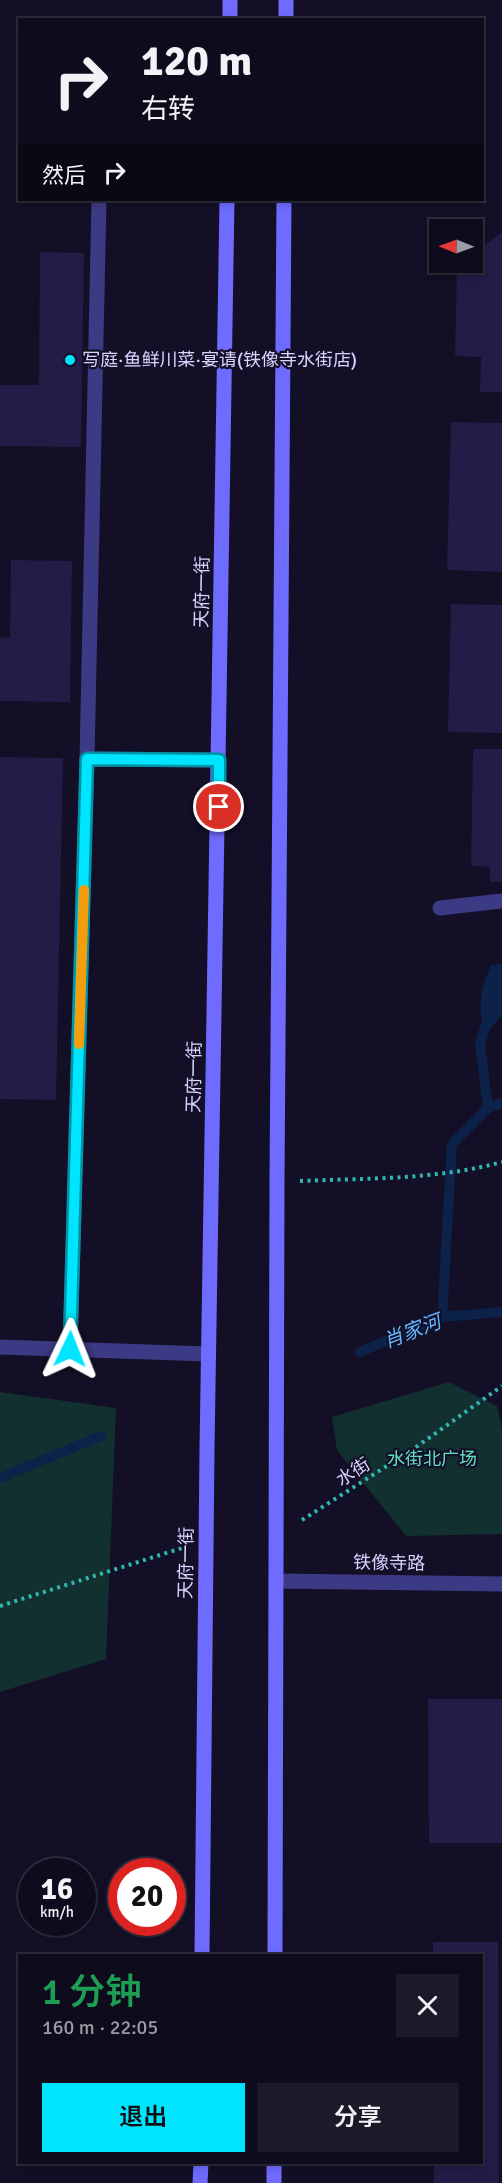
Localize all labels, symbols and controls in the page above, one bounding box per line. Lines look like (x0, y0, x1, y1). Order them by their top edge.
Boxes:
text: 120 m (141, 36, 252, 87)
icon: right (42, 42, 120, 120)
text: 右转 (141, 93, 195, 126)
icon: right (98, 156, 131, 189)
text: 然后 (42, 162, 86, 189)
north arrow (429, 219, 483, 273)
map controls (429, 219, 483, 273)
place label: 写庭·鱼鲜川菜·宴请(铁像寺水街店) (82, 349, 357, 371)
marker: 写庭·鱼鲜川菜·宴请(铁像寺水街店) (63, 353, 77, 367)
street label: 天府一街 (190, 556, 214, 628)
pin (193, 781, 244, 832)
icon: arrive (202, 790, 235, 823)
street label: 天府一街 (182, 1041, 206, 1113)
water label: 肖家河 (380, 1308, 448, 1354)
position arrow (38, 1317, 102, 1381)
park label: 水街北广场 (387, 1448, 477, 1470)
street label: 水街 (332, 1453, 374, 1491)
street label: 天府一街 (174, 1527, 198, 1599)
street label: 铁像寺路 (353, 1551, 425, 1575)
speed limit sign: 20 (108, 1858, 186, 1936)
text: 16 (41, 1871, 73, 1908)
text: km/h (40, 1903, 74, 1921)
text: 1 分钟 (42, 1970, 141, 2015)
button: close (396, 1974, 459, 2037)
text: 160 m · 22:05 (42, 2015, 158, 2040)
button: 退出 (42, 2083, 245, 2152)
button: 分享 (257, 2083, 459, 2152)

